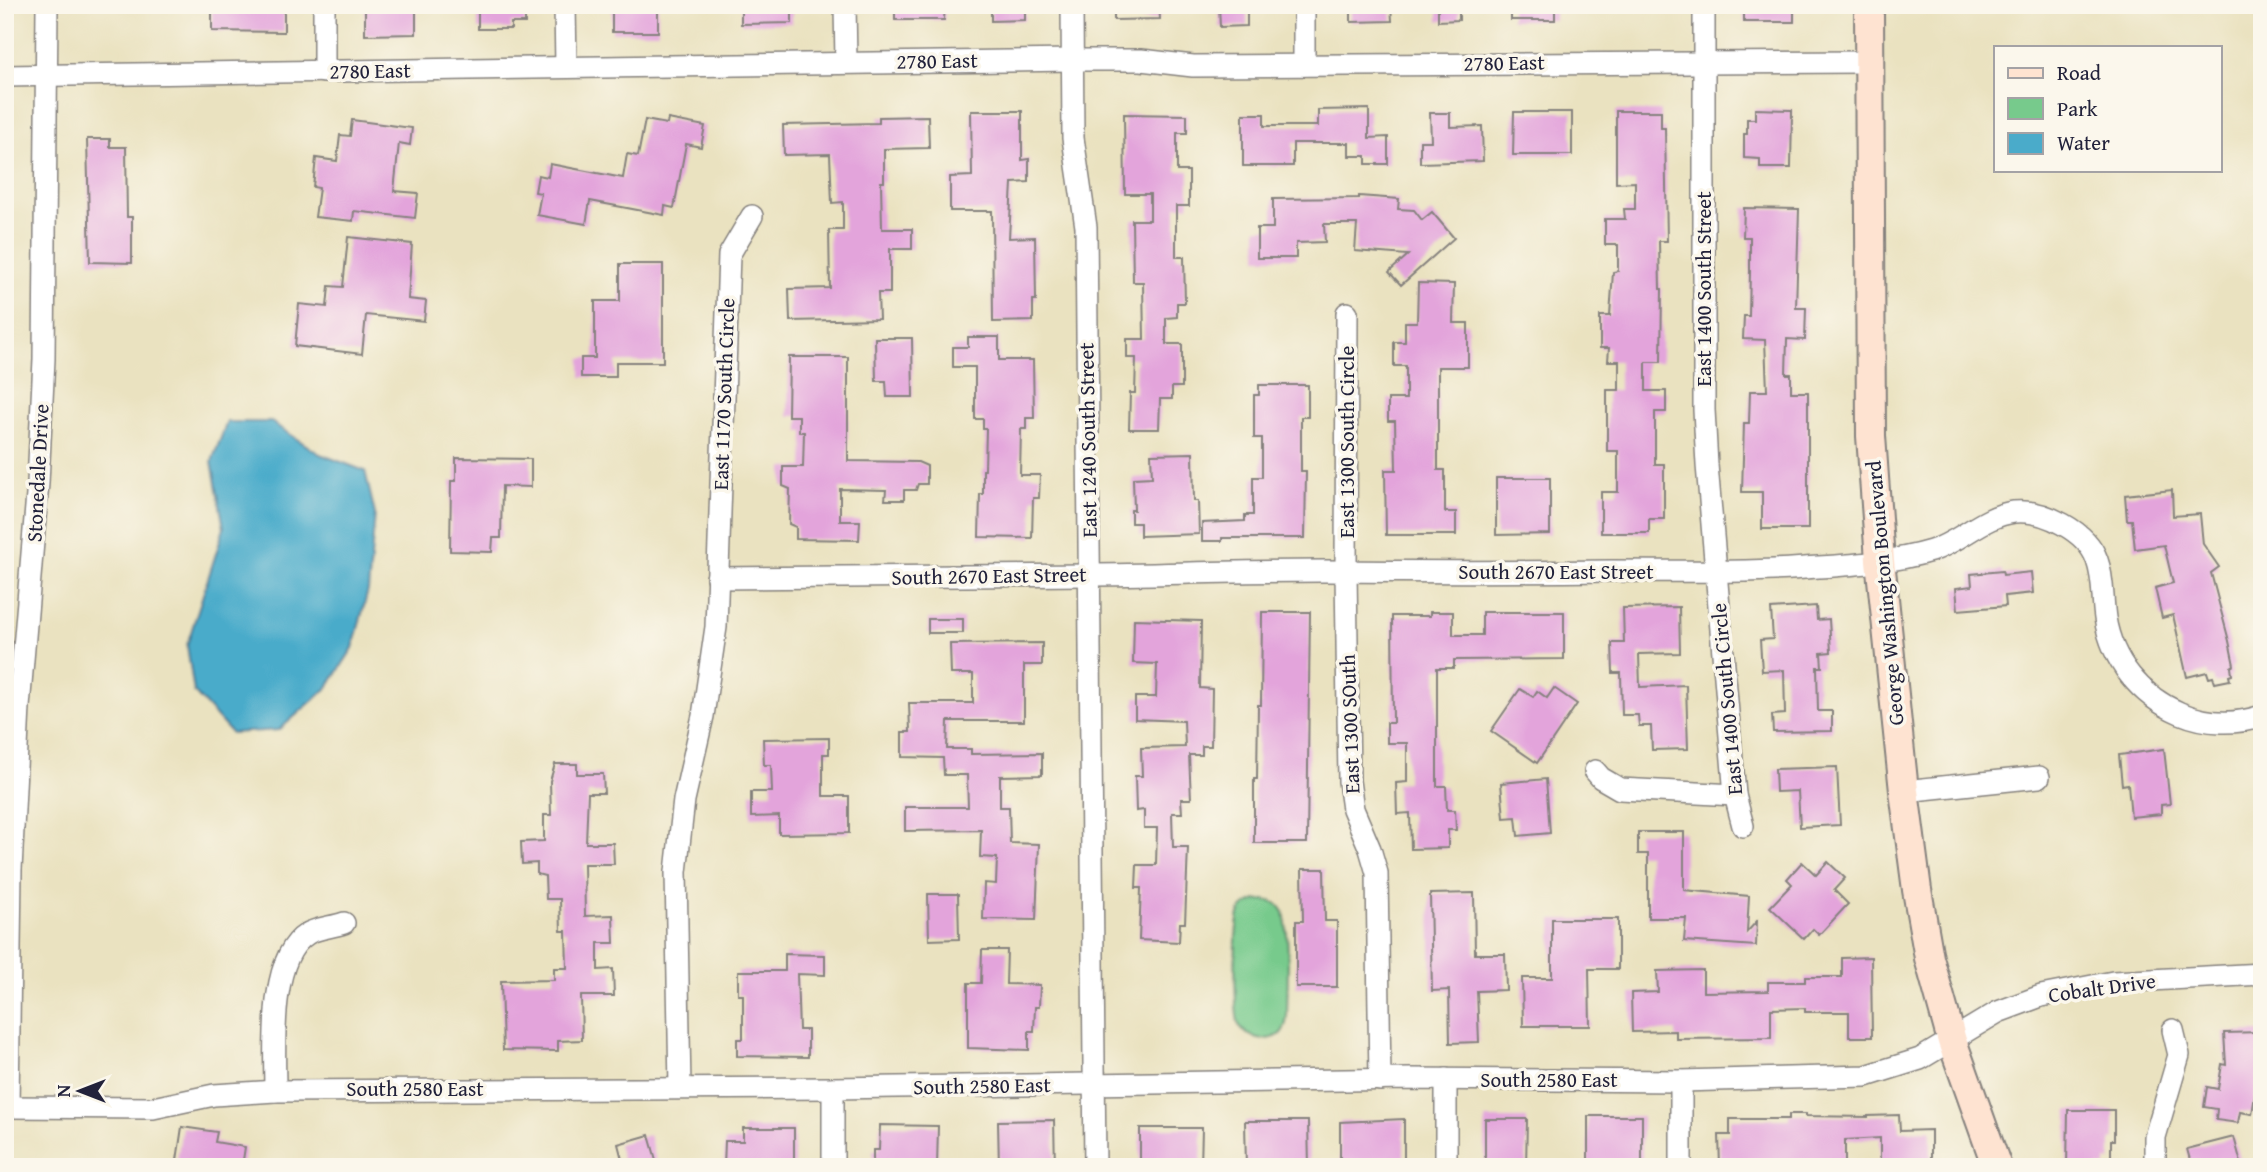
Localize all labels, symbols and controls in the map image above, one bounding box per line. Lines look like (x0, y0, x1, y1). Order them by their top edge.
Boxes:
street label: 2780 East (896, 44, 979, 77)
street label: 2780 East (1463, 46, 1546, 79)
legend (1994, 46, 2222, 172)
street label: 2780 East (329, 54, 412, 87)
text: Road (2057, 57, 2102, 88)
text: Park (2057, 93, 2098, 124)
text: Water (2057, 127, 2110, 158)
street label: East 1400 South Street (1688, 191, 1719, 387)
street label: East 1170 South Circle (705, 297, 742, 491)
street label: East 1240 South Street (1070, 342, 1105, 538)
street label: East 1300 South Circle (1331, 346, 1362, 538)
street label: Stonedale Drive (18, 403, 57, 543)
street label: George Washington Boulevard (1857, 459, 1912, 727)
street label: South 2670 East Street (1458, 556, 1654, 587)
street label: South 2670 East Street (891, 558, 1087, 593)
street label: East 1400 South Circle (1703, 602, 1750, 796)
street label: East 1300 SOuth (1332, 654, 1367, 794)
street label: Cobalt Drive (2046, 965, 2158, 1010)
north arrow (46, 1056, 116, 1126)
street label: South 2580 East (1480, 1064, 1618, 1095)
street label: South 2580 East (913, 1069, 1052, 1102)
street label: South 2580 East (346, 1073, 484, 1104)
text: N (49, 1084, 77, 1097)

